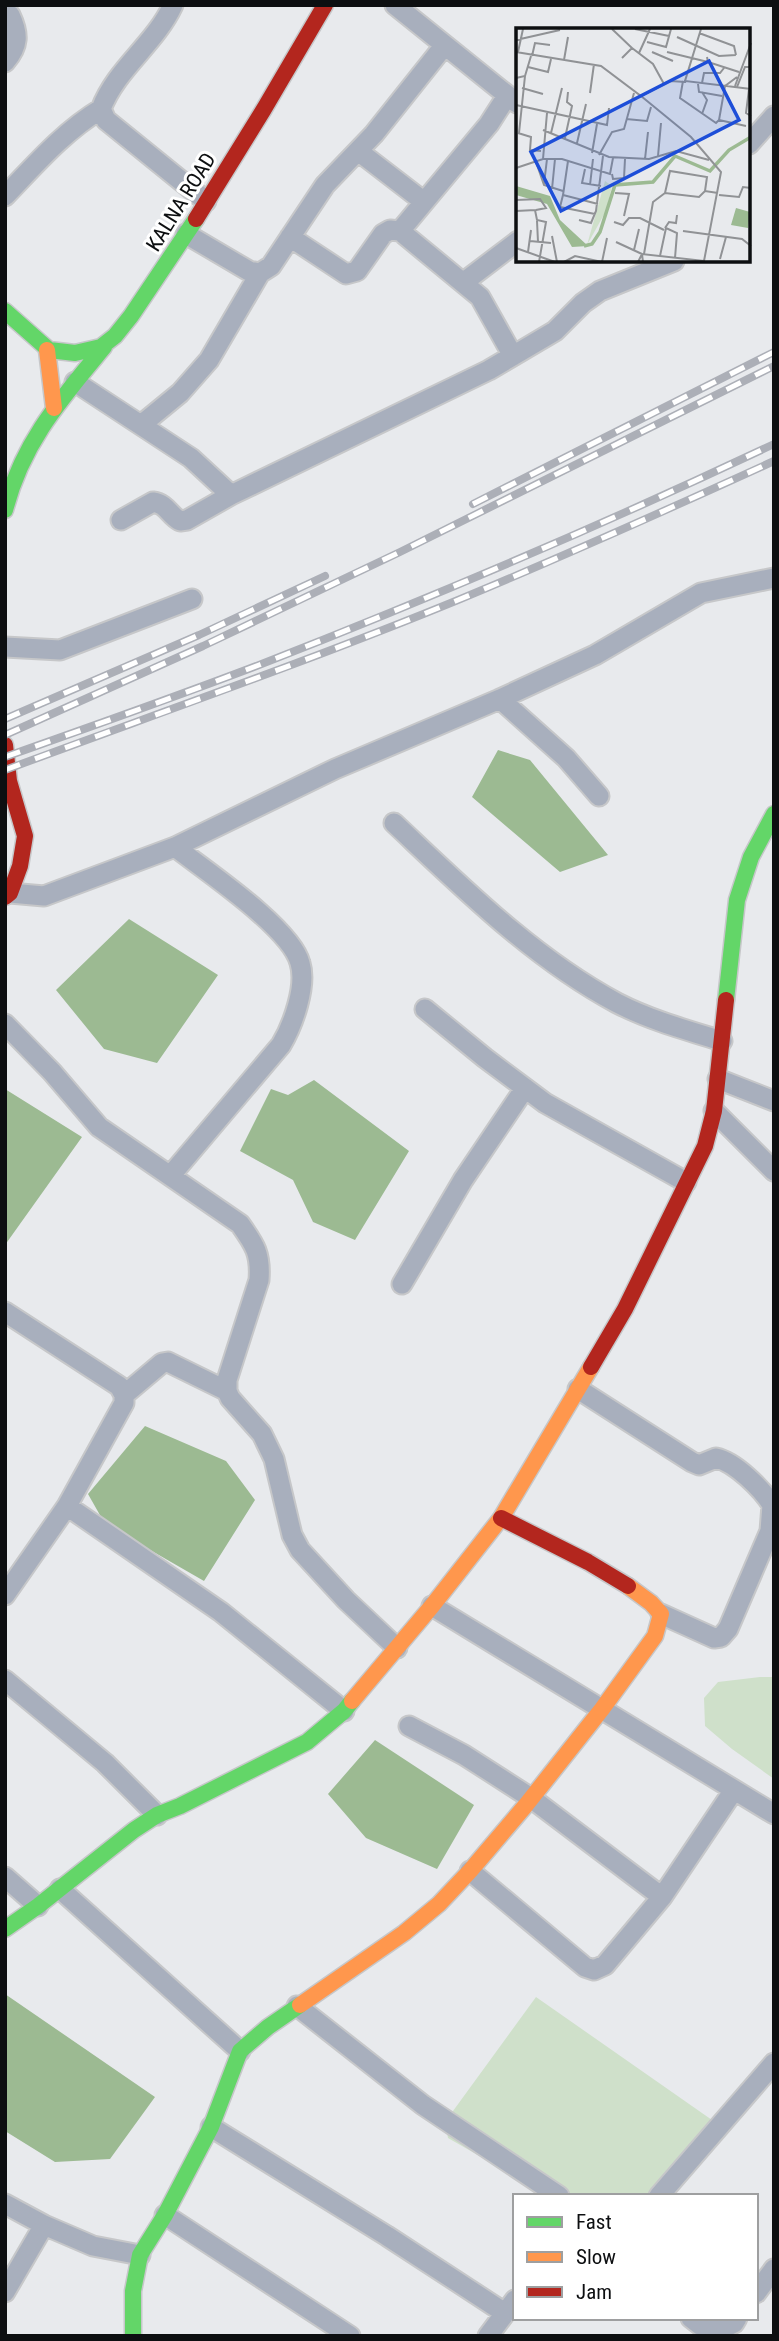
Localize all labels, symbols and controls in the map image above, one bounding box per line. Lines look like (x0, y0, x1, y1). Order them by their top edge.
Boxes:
inset map (516, 28, 751, 262)
street label: KALNA ROAD (141, 148, 221, 256)
legend (513, 2194, 758, 2320)
text: Fast (576, 2210, 612, 2234)
text: Slow (576, 2245, 616, 2269)
text: Jam (576, 2280, 612, 2304)

